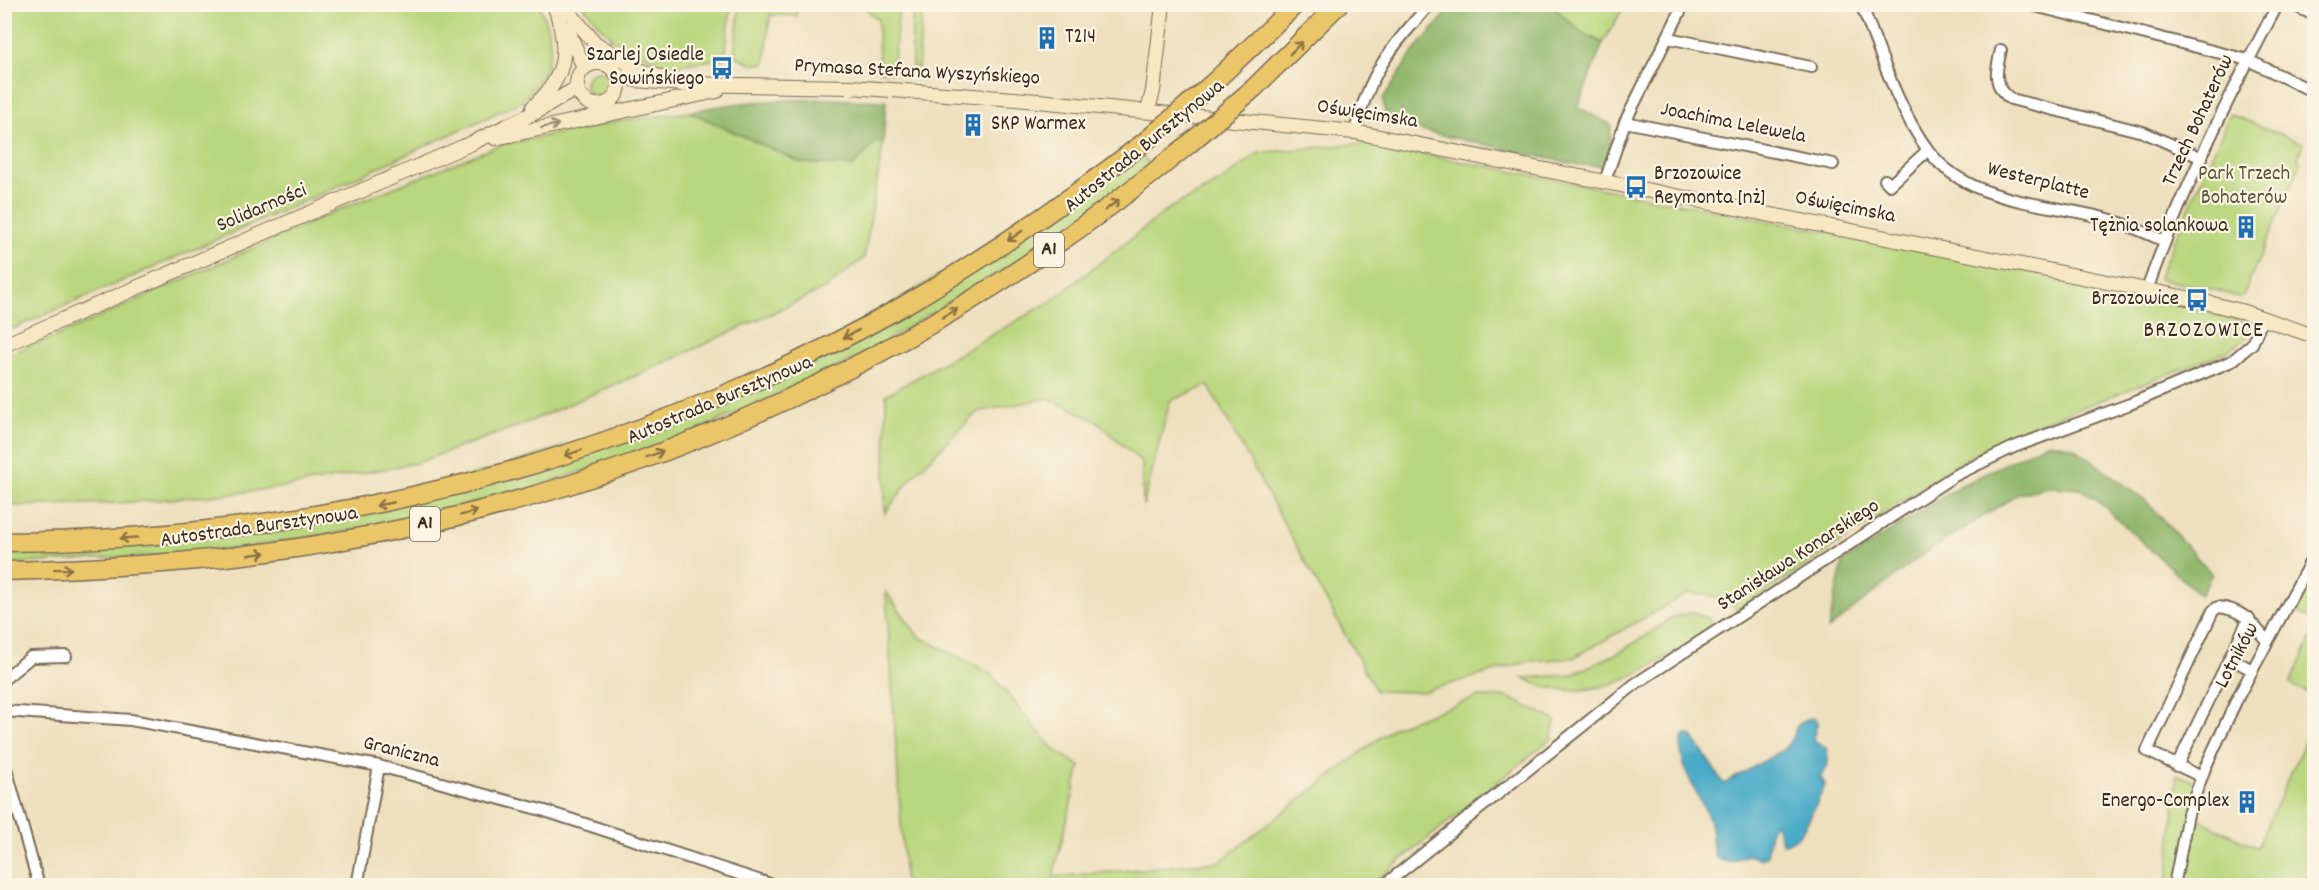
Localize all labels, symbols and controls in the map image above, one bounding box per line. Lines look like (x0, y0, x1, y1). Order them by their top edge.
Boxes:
place label: T214 (1065, 23, 1096, 53)
building icon: T214 (1034, 25, 1060, 51)
one-way arrow (1288, 40, 1303, 55)
place label: Szarlej Osiedle Sowińskiego (587, 41, 704, 95)
street label: Trzech Bohaterów (2155, 50, 2243, 192)
street label: Prymasa Stefana Wyszyńskiego (793, 52, 1041, 94)
bus stop icon: Szarlej Osiedle Sowińskiego (709, 55, 735, 81)
street label: Autostrada Bursztynowa (1058, 72, 1233, 221)
street label: Oświęcimska (1314, 92, 1421, 138)
street label: Joachima Lelewela (1658, 95, 1809, 153)
place label: SKP Warmex (991, 110, 1086, 140)
building icon: SKP Warmex (960, 112, 986, 138)
one-way arrow (540, 119, 559, 131)
street label: Westerplatte (1984, 155, 2092, 209)
place label: Brzozowice Reymonta [nż] (1654, 160, 1765, 214)
park label: Park Trzech Bohaterów (2198, 160, 2290, 214)
bus stop icon: Brzozowice Reymonta [nż] (1623, 174, 1649, 200)
street label: Solidarności (212, 177, 312, 241)
street label: Oświęcimska (1792, 184, 1899, 233)
one-way arrow (1104, 199, 1120, 212)
place label: Tężnia solankowa (2090, 212, 2229, 242)
building icon: Tężnia solankowa (2233, 214, 2259, 240)
one-way arrow (1008, 230, 1024, 242)
road number: A1 (1034, 233, 1064, 267)
place label: Brzozowice (2092, 285, 2179, 315)
bus stop icon: Brzozowice (2184, 287, 2210, 313)
one-way arrow (941, 307, 958, 319)
district label: BRZOZOWICE (2143, 316, 2265, 347)
one-way arrow (842, 328, 860, 340)
street label: Autostrada Bursztynowa (623, 348, 818, 454)
one-way arrow (564, 448, 583, 459)
one-way arrow (645, 448, 664, 459)
street label: Stanisława Konarskiego (1712, 492, 1886, 620)
street label: Autostrada Bursztynowa (159, 499, 361, 557)
one-way arrow (375, 499, 395, 510)
road number: A1 (410, 507, 440, 541)
one-way arrow (459, 507, 478, 518)
one-way arrow (120, 533, 140, 544)
one-way arrow (247, 548, 267, 559)
one-way arrow (52, 564, 72, 575)
street label: Lotników (2208, 618, 2268, 694)
street label: Graniczna (360, 729, 443, 777)
place label: Energo-Complex (2101, 787, 2229, 817)
building icon: Energo-Complex (2234, 789, 2260, 815)

